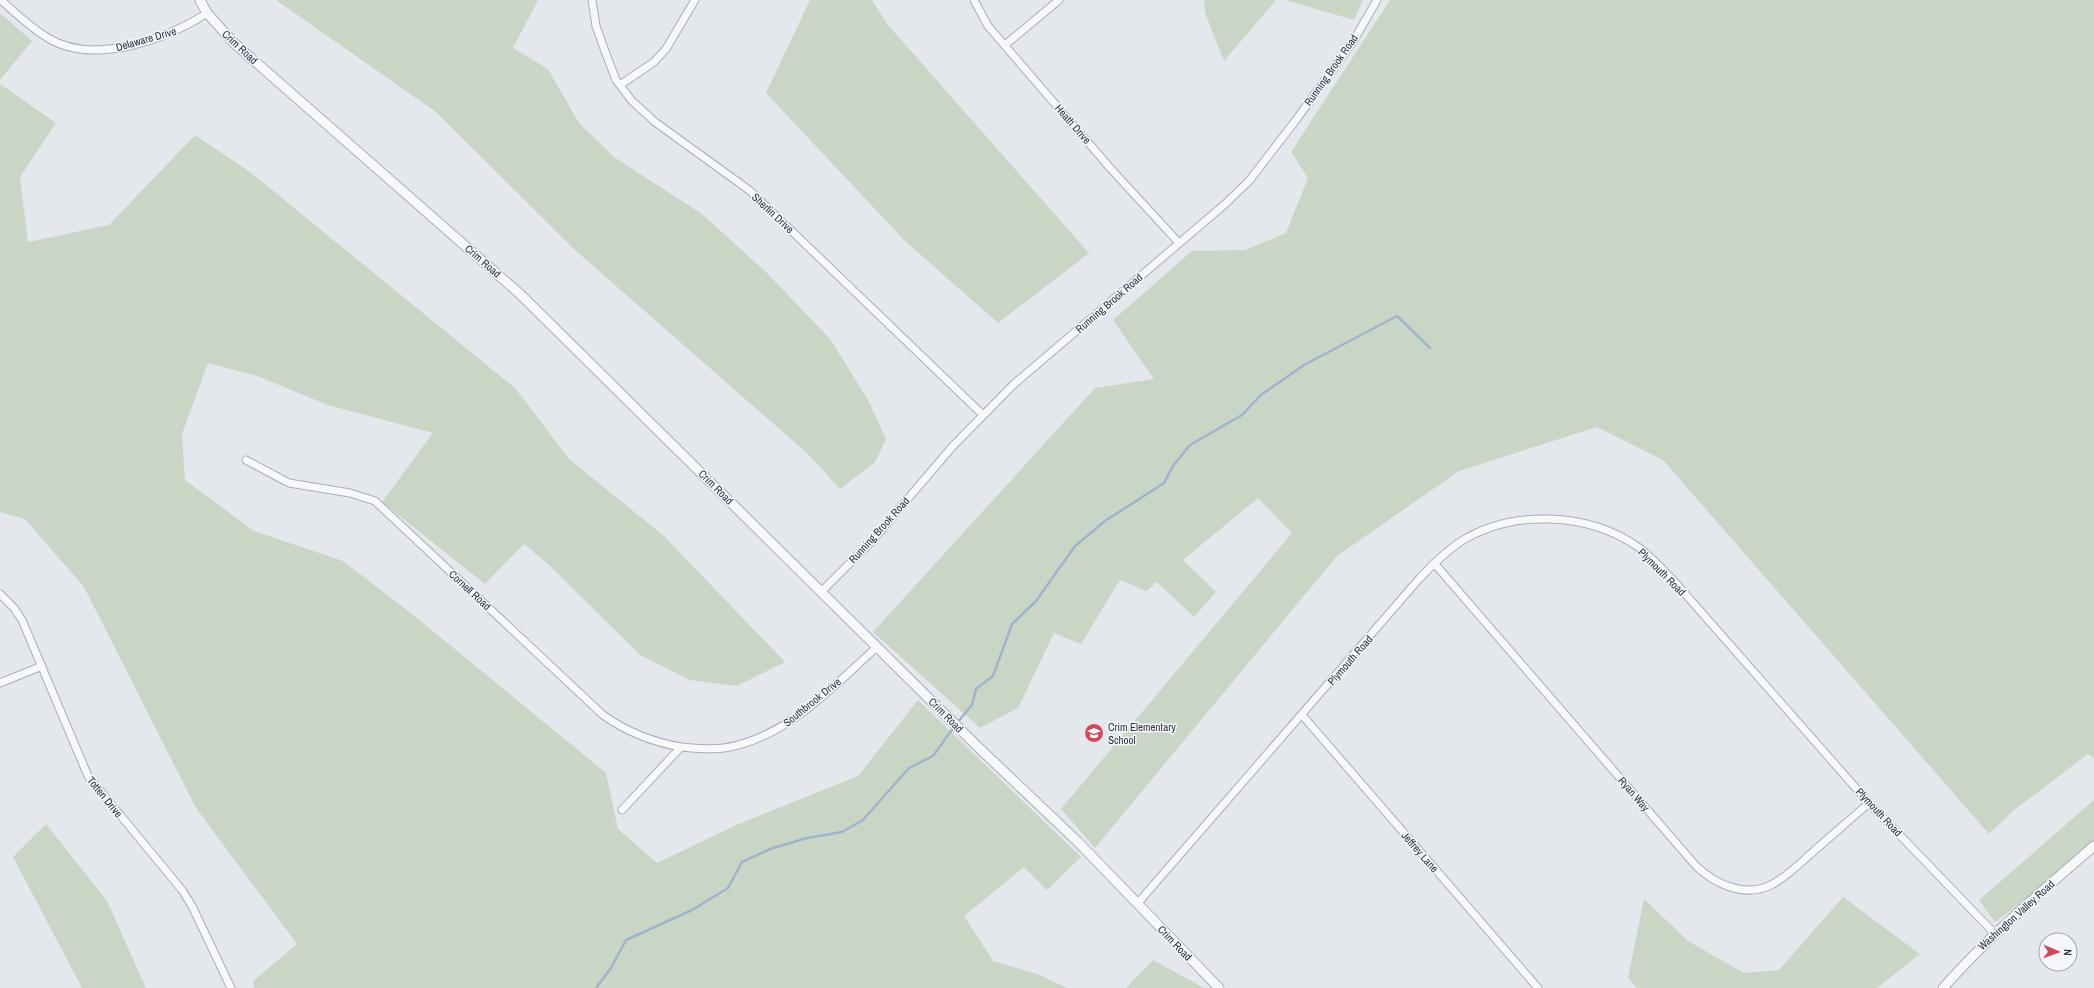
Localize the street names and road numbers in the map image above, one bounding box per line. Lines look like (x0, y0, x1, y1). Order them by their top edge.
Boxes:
street label: Delaware Drive (114, 24, 178, 54)
street label: Crim Road (219, 27, 261, 67)
street label: Running Brook Road (1301, 31, 1361, 109)
street label: Heath Drive (1052, 101, 1094, 147)
street label: Sherlin Drive (749, 190, 797, 236)
street label: Crim Road (462, 241, 504, 281)
street label: Running Brook Road (1073, 270, 1145, 336)
street label: Crim Road (696, 467, 736, 507)
street label: Running Brook Road (846, 494, 912, 566)
street label: Plymouth Road (1635, 545, 1689, 599)
street label: Cornell Road (446, 567, 494, 613)
street label: Plymouth Road (1324, 632, 1376, 688)
street label: Southbrook Drive (780, 674, 844, 730)
street label: Crim Road (926, 695, 966, 735)
street label: Totten Drive (84, 774, 126, 820)
street label: Ryan Way (1615, 774, 1653, 815)
street label: Plymouth Road (1853, 785, 1905, 839)
street label: Jeffrey Lane (1398, 829, 1442, 875)
street label: Washington Valley Road (1975, 877, 2057, 953)
street label: Crim Road (1155, 922, 1195, 964)

